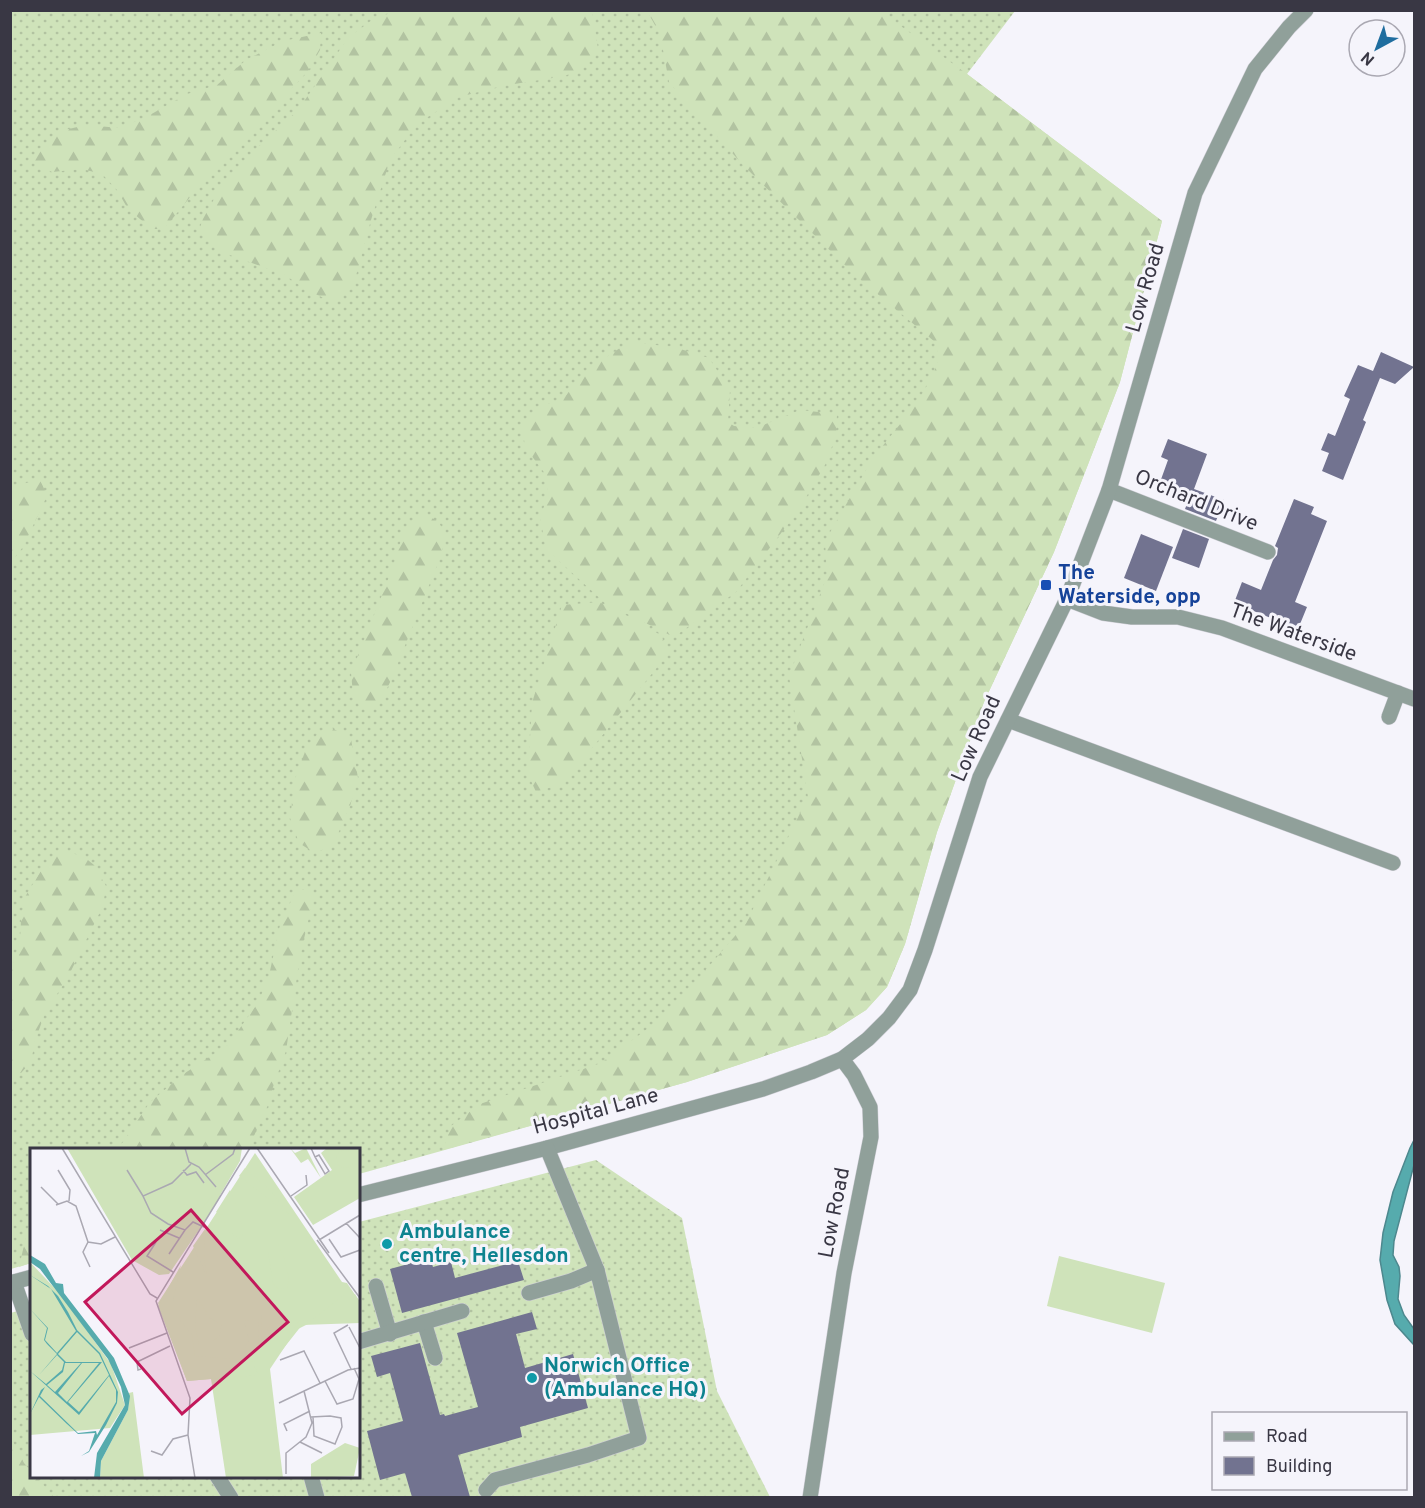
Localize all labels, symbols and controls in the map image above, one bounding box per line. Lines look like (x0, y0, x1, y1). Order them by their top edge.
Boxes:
north arrow (1347, 18, 1407, 78)
text: N (1358, 46, 1379, 69)
street label: Low Road (1120, 240, 1172, 336)
street label: Orchard Drive (1130, 464, 1262, 538)
place label: The Waterside, opp (1058, 560, 1201, 611)
marker: The Waterside, opp (1039, 578, 1053, 592)
street label: The Waterside (1226, 597, 1360, 669)
street label: Low Road (946, 692, 1008, 786)
street label: Hospital Lane (530, 1082, 662, 1142)
inset map (30, 1148, 360, 1478)
street label: Low Road (813, 1165, 857, 1261)
place label: Ambulance centre, Hellesdon (399, 1219, 569, 1270)
marker: Ambulance centre, Hellesdon (380, 1237, 394, 1251)
place label: Norwich Office (Ambulance HQ) (544, 1353, 707, 1404)
marker: Norwich Office (Ambulance HQ) (525, 1371, 539, 1385)
legend (1212, 1412, 1407, 1490)
text: Road (1266, 1426, 1308, 1449)
text: Building (1266, 1456, 1332, 1479)

